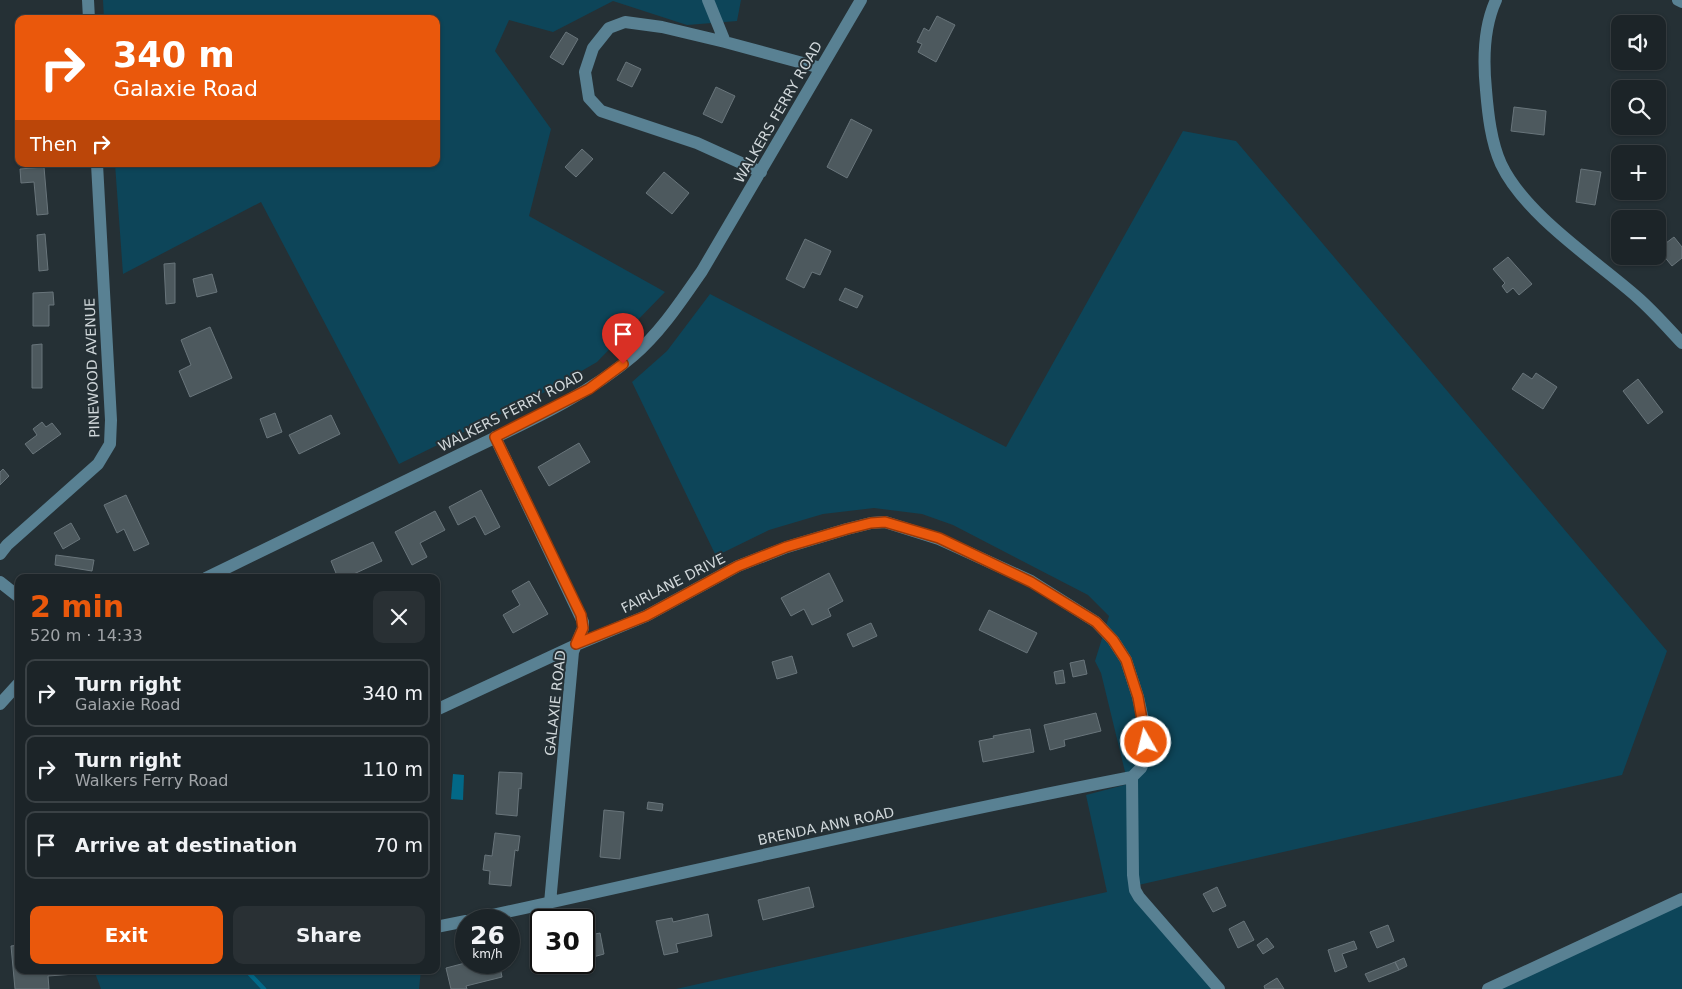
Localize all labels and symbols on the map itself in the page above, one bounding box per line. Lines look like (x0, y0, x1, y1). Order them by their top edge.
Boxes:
street label: WALKERS FERRY ROAD (731, 38, 825, 186)
street label: PINEWOOD AVENUE (82, 298, 102, 438)
pin (602, 313, 644, 364)
street label: WALKERS FERRY ROAD (436, 367, 586, 455)
street label: FAIRLANE DRIVE (618, 550, 728, 616)
street label: GALAXIE ROAD (542, 649, 568, 757)
position arrow (1119, 715, 1171, 767)
street label: BRENDA ANN ROAD (756, 804, 896, 848)
speed limit sign: 30 (530, 909, 595, 974)

